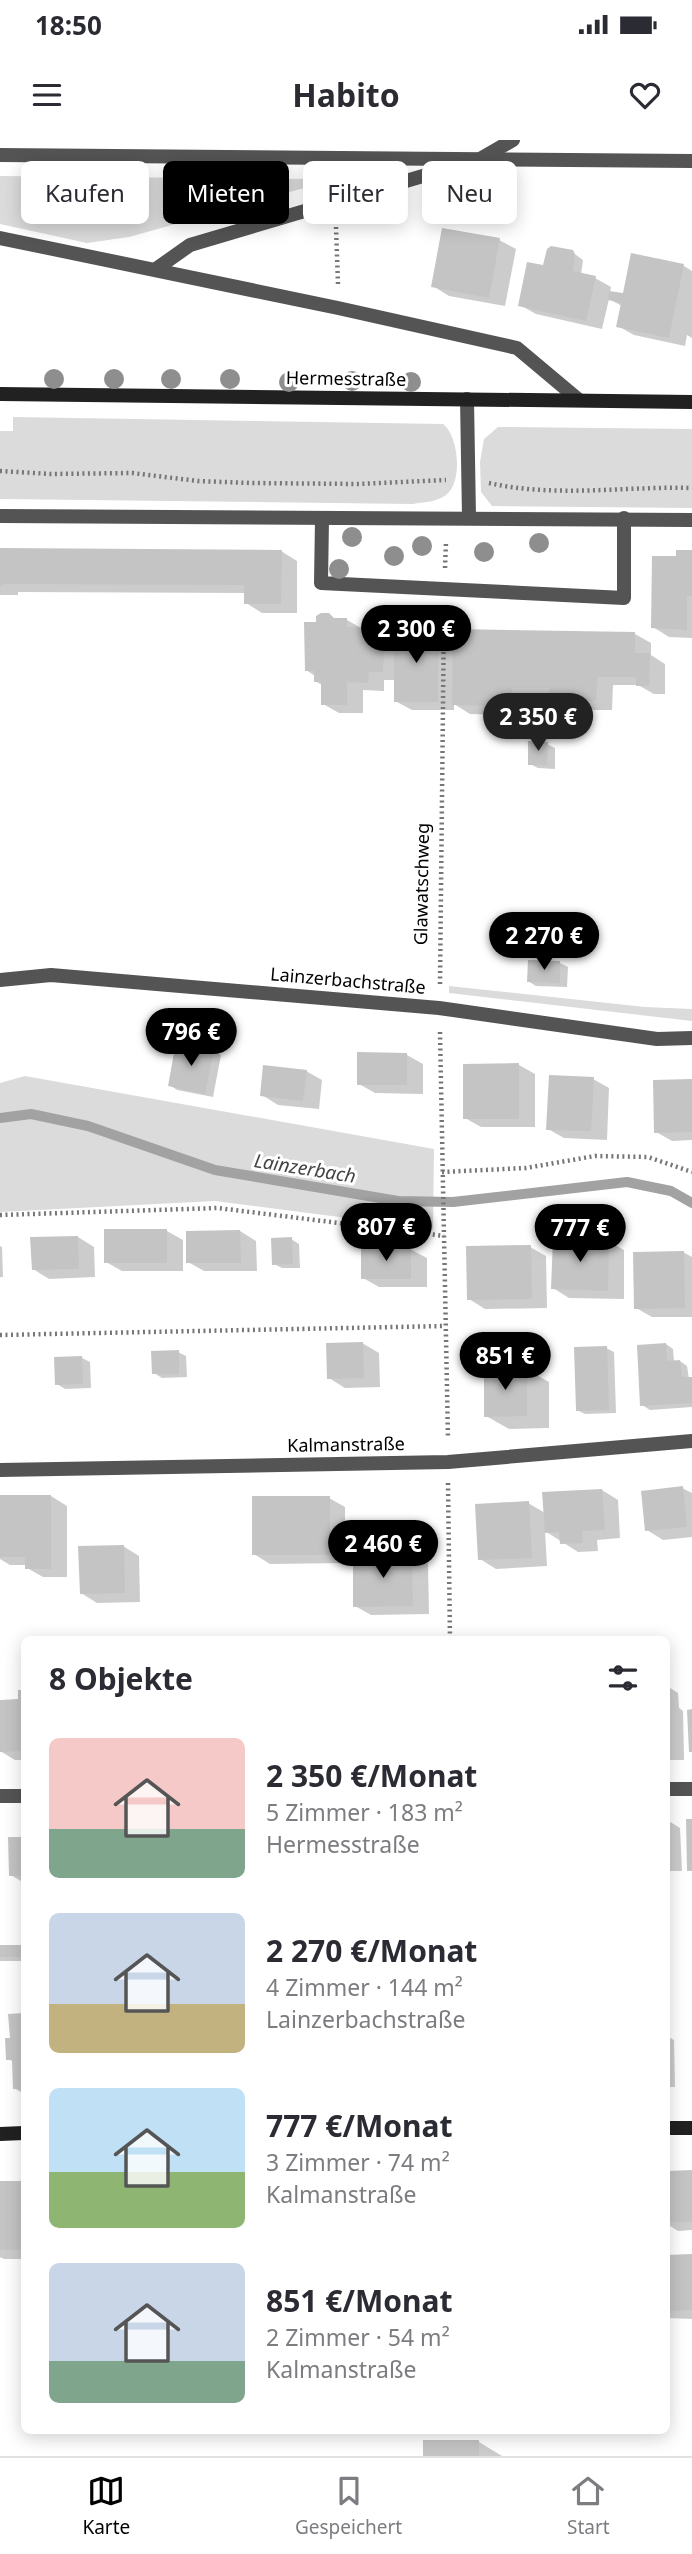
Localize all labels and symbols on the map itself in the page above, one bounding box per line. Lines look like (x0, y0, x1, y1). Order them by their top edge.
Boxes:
street label: Hermesstraße (286, 365, 406, 391)
pin: 2 300 € (351, 606, 481, 665)
pin: 2 350 € (473, 694, 603, 753)
street label: Glawatschweg (408, 823, 434, 945)
pin: 2 270 € (479, 912, 609, 972)
street label: Lainzerbachstraße (269, 961, 427, 999)
pin: 796 € (142, 1009, 240, 1068)
water label: Lainzerbach (252, 1147, 358, 1189)
pin: 807 € (337, 1204, 435, 1263)
pin: 777 € (531, 1204, 629, 1264)
pin: 851 € (456, 1332, 554, 1392)
street label: Kalmanstraße (287, 1431, 405, 1457)
pin: 2 460 € (318, 1520, 448, 1580)

